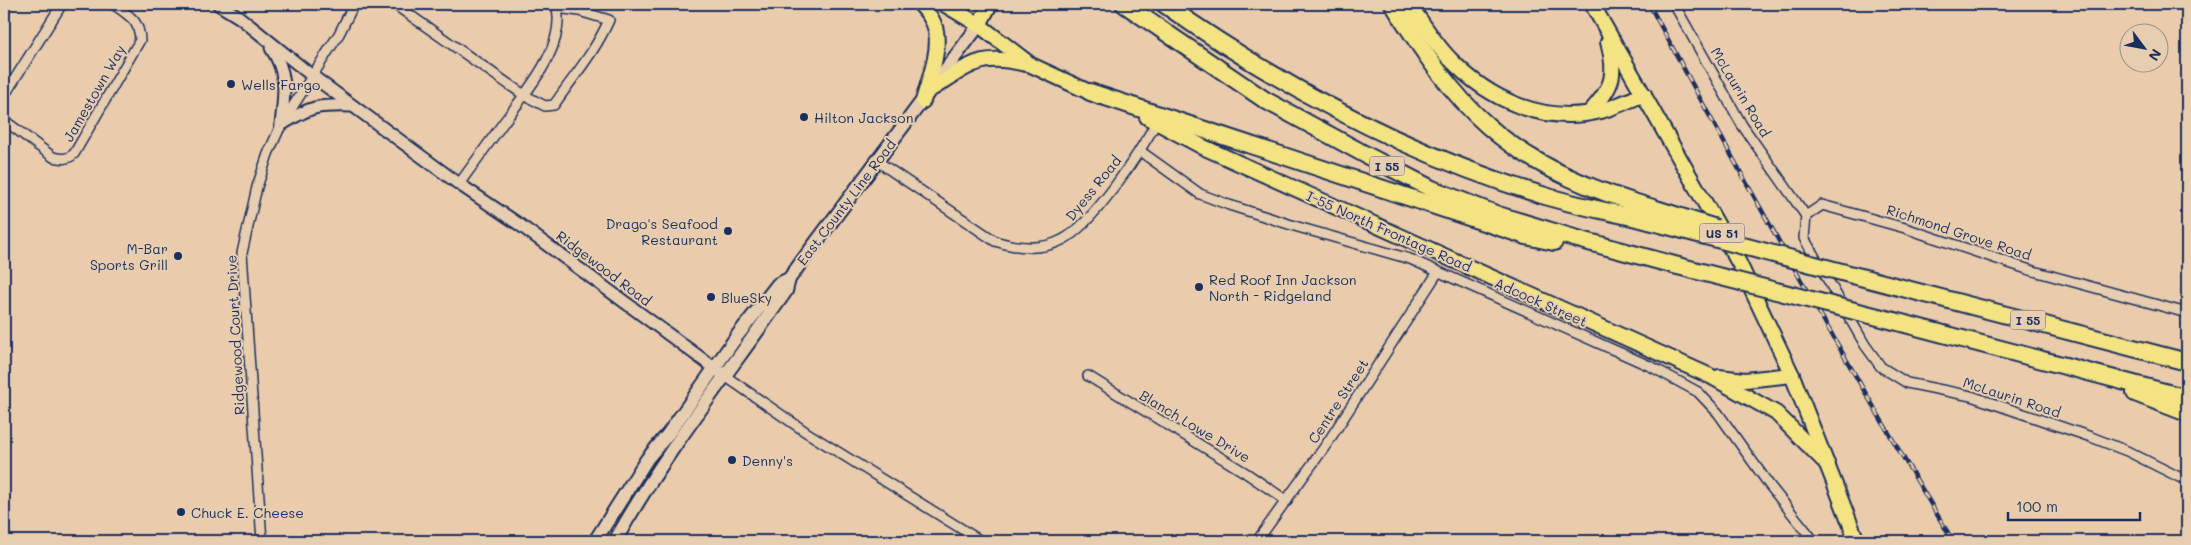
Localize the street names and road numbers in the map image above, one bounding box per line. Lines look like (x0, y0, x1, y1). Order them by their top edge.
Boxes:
street label: Jamestown Way (59, 41, 129, 145)
street label: McLaurin Road (1707, 44, 1775, 141)
street label: East County Line Road (792, 135, 900, 269)
street label: Dyess Road (1061, 151, 1125, 225)
road number: I 55 (1370, 157, 1404, 176)
street label: I-55 North Frontage Road (1303, 186, 1475, 276)
street label: Richmond Grove Road (1884, 200, 2034, 264)
road number: US 51 (1700, 224, 1744, 242)
street label: Ridgewood Road (553, 226, 656, 310)
street label: Ridgewood Court Drive (221, 254, 249, 416)
street label: Adcock Street (1492, 273, 1590, 331)
road number: I 55 (2010, 310, 2046, 330)
street label: Centre Street (1304, 355, 1372, 447)
street label: McLaurin Road (1961, 372, 2063, 422)
street label: Blanch Lowe Drive (1136, 385, 1254, 467)

